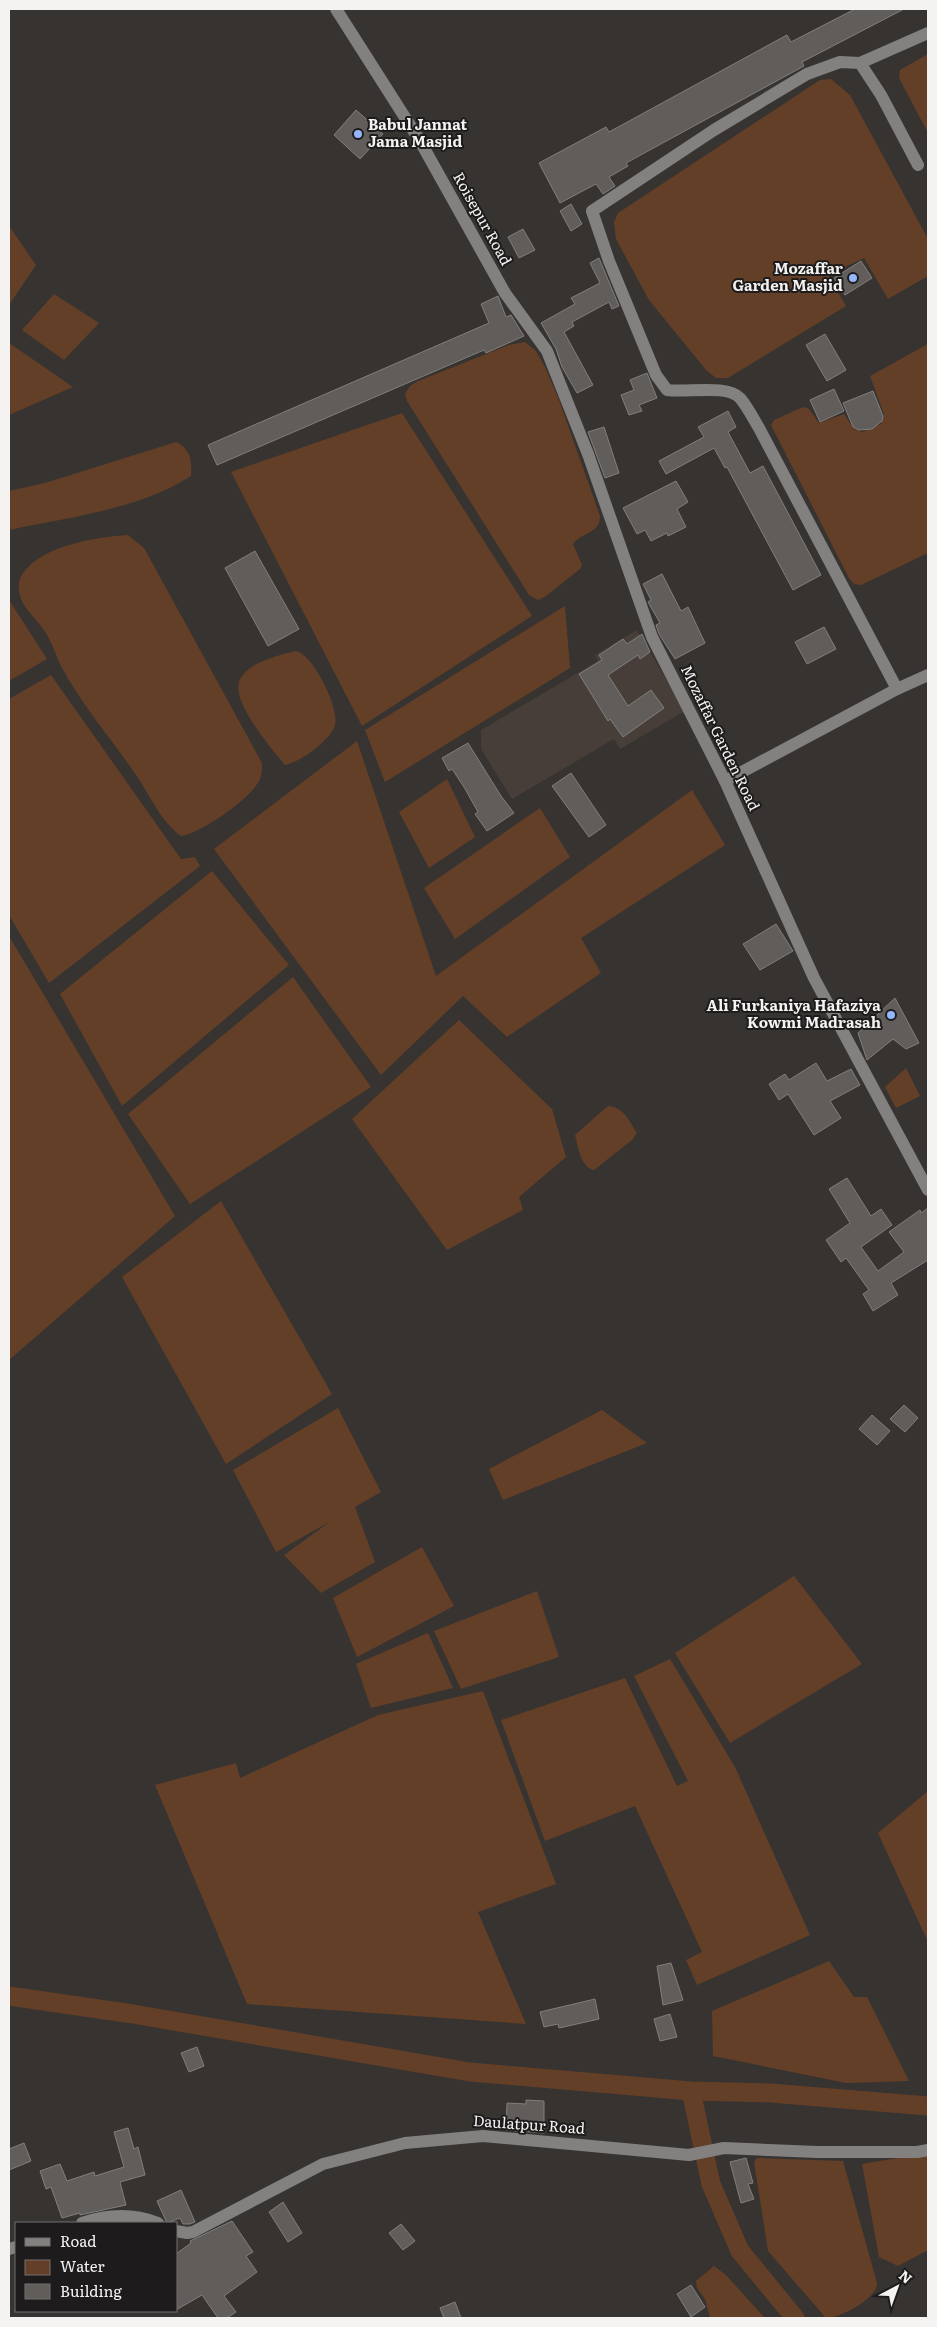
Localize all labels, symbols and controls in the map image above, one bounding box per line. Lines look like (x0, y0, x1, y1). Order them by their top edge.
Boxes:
place label: Babul Jannat Jama Masjid (368, 112, 468, 152)
marker: Babul Jannat Jama Masjid (352, 128, 364, 140)
street label: Roisepur Road (448, 167, 519, 269)
place label: Mozaffar Garden Masjid (732, 256, 843, 296)
marker: Mozaffar Garden Masjid (847, 272, 859, 284)
street label: Mozaffar Garden Road (676, 661, 767, 814)
place label: Ali Furkaniya Hafaziya Kowmi Madrasah (707, 993, 881, 1033)
marker: Ali Furkaniya Hafaziya Kowmi Madrasah (885, 1009, 897, 1021)
street label: Daulatpur Road (472, 2108, 586, 2139)
legend (15, 2222, 178, 2312)
text: Road (60, 2229, 96, 2252)
text: Water (60, 2254, 105, 2277)
north arrow (872, 2262, 922, 2312)
text: N (895, 2265, 917, 2288)
text: Building (60, 2279, 122, 2302)

